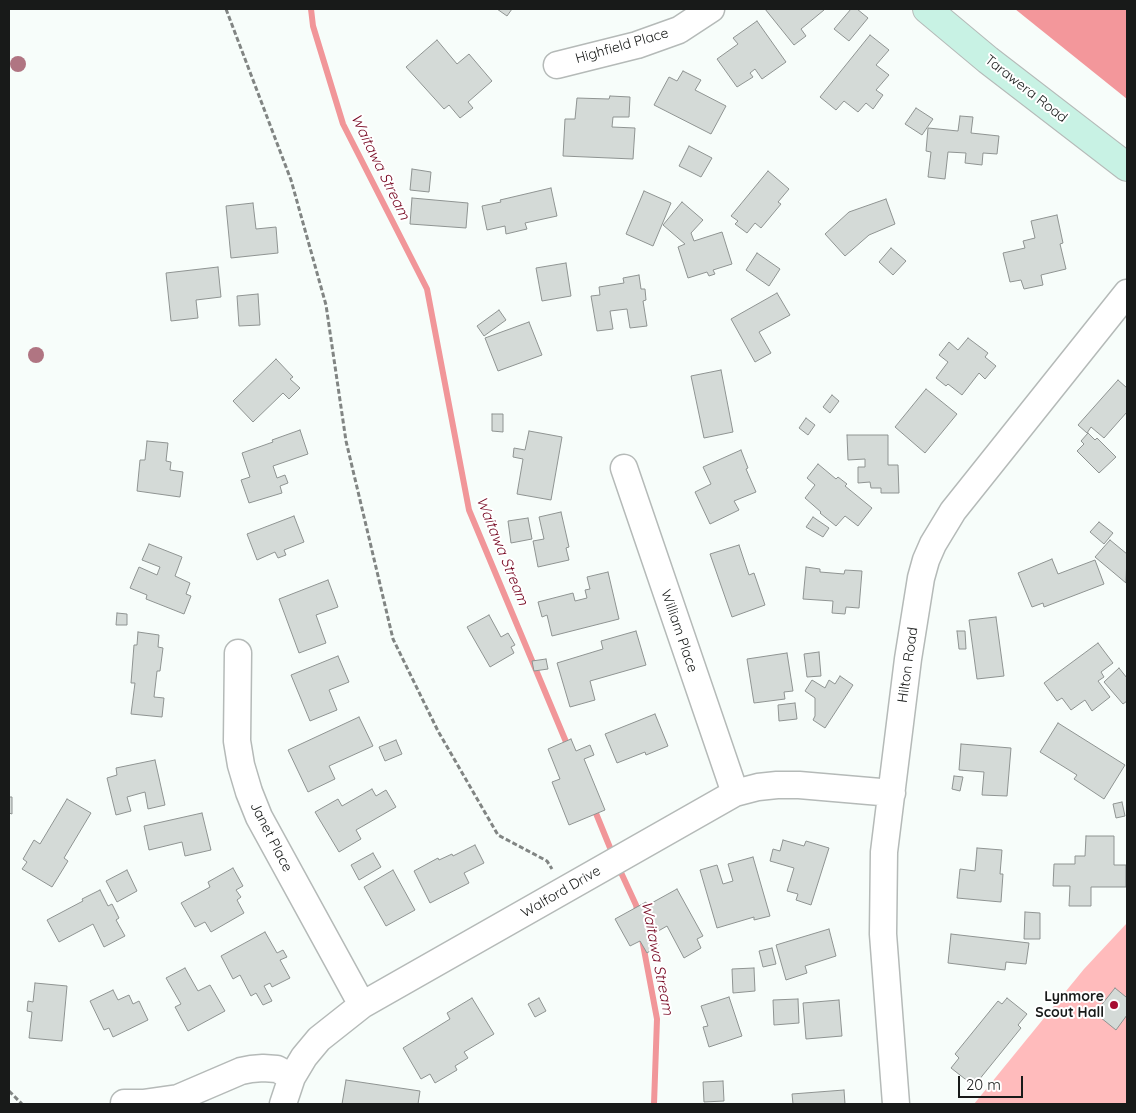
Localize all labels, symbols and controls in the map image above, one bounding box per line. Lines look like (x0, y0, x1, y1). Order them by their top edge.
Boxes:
street label: Highfield Place (573, 25, 671, 67)
street label: Tarawera Road (981, 52, 1071, 126)
water label: Waitawa Stream (347, 111, 413, 223)
water label: Waitawa Stream (472, 494, 532, 608)
street label: William Place (657, 587, 701, 675)
street label: Hilton Road (894, 626, 922, 704)
street label: Janet Place (246, 799, 296, 875)
street label: Walford Drive (518, 862, 604, 922)
water label: Waitawa Stream (637, 900, 677, 1016)
place label: Lynmore Scout Hall (1035, 989, 1104, 1022)
marker: Lynmore Scout Hall (1108, 999, 1120, 1011)
scale bar (961, 1066, 1026, 1098)
text: 20 m (966, 1075, 1001, 1094)

